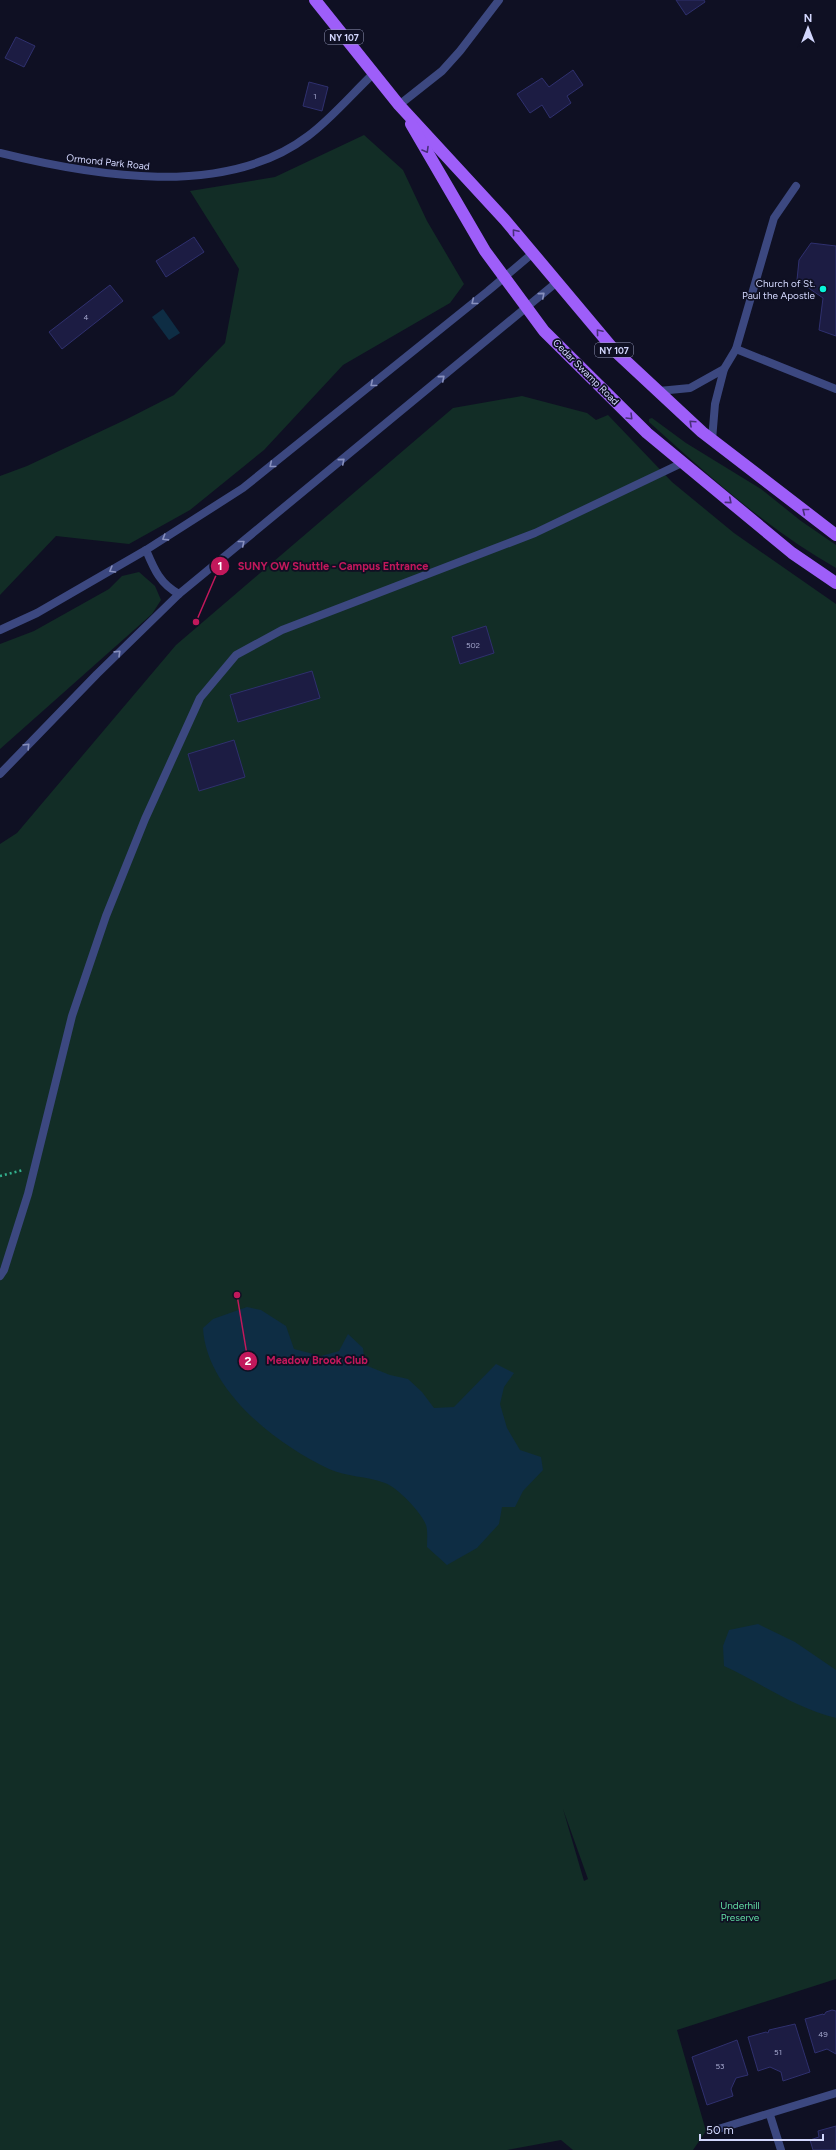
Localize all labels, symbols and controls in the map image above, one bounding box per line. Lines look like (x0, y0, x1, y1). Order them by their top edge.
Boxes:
north arrow (788, 8, 828, 48)
text: N (804, 12, 812, 25)
road number: NY 107 (325, 30, 363, 44)
house number: 1 (313, 91, 317, 101)
one-way arrow (422, 146, 429, 153)
street label: Ormond Park Road (66, 151, 151, 173)
one-way arrow (513, 229, 520, 237)
place label: Church of St. Paul the Apostle (742, 277, 816, 302)
marker: Church of St. Paul the Apostle (818, 284, 828, 294)
one-way arrow (537, 292, 544, 299)
one-way arrow (472, 298, 479, 305)
house number: 4 (84, 312, 89, 322)
one-way arrow (596, 329, 603, 336)
street label: Cedar Swamp Road (550, 336, 622, 408)
road number: NY 107 (595, 343, 633, 357)
one-way arrow (437, 375, 445, 382)
one-way arrow (370, 379, 378, 386)
one-way arrow (625, 412, 633, 420)
one-way arrow (689, 420, 697, 427)
one-way arrow (337, 458, 345, 465)
one-way arrow (269, 461, 276, 468)
one-way arrow (724, 497, 732, 504)
one-way arrow (802, 509, 809, 516)
one-way arrow (162, 534, 169, 541)
one-way arrow (237, 541, 244, 548)
callout: SUNY OW Shuttle - Campus Entrance (210, 555, 437, 578)
text: 1 (217, 559, 223, 573)
text: SUNY OW Shuttle - Campus Entrance (238, 560, 428, 573)
one-way arrow (109, 565, 117, 572)
house number: 502 (466, 640, 480, 650)
one-way arrow (113, 650, 121, 658)
one-way arrow (22, 743, 30, 751)
callout: Meadow Brook Club (238, 1349, 375, 1372)
text: 2 (245, 1354, 252, 1368)
text: Meadow Brook Club (266, 1354, 368, 1367)
park label: Underhill Preserve (720, 1899, 760, 1924)
house number: 49 (818, 2029, 828, 2039)
house number: 51 (774, 2047, 782, 2057)
house number: 53 (716, 2061, 724, 2071)
scale bar (700, 2116, 823, 2142)
text: 50 m (706, 2123, 734, 2137)

